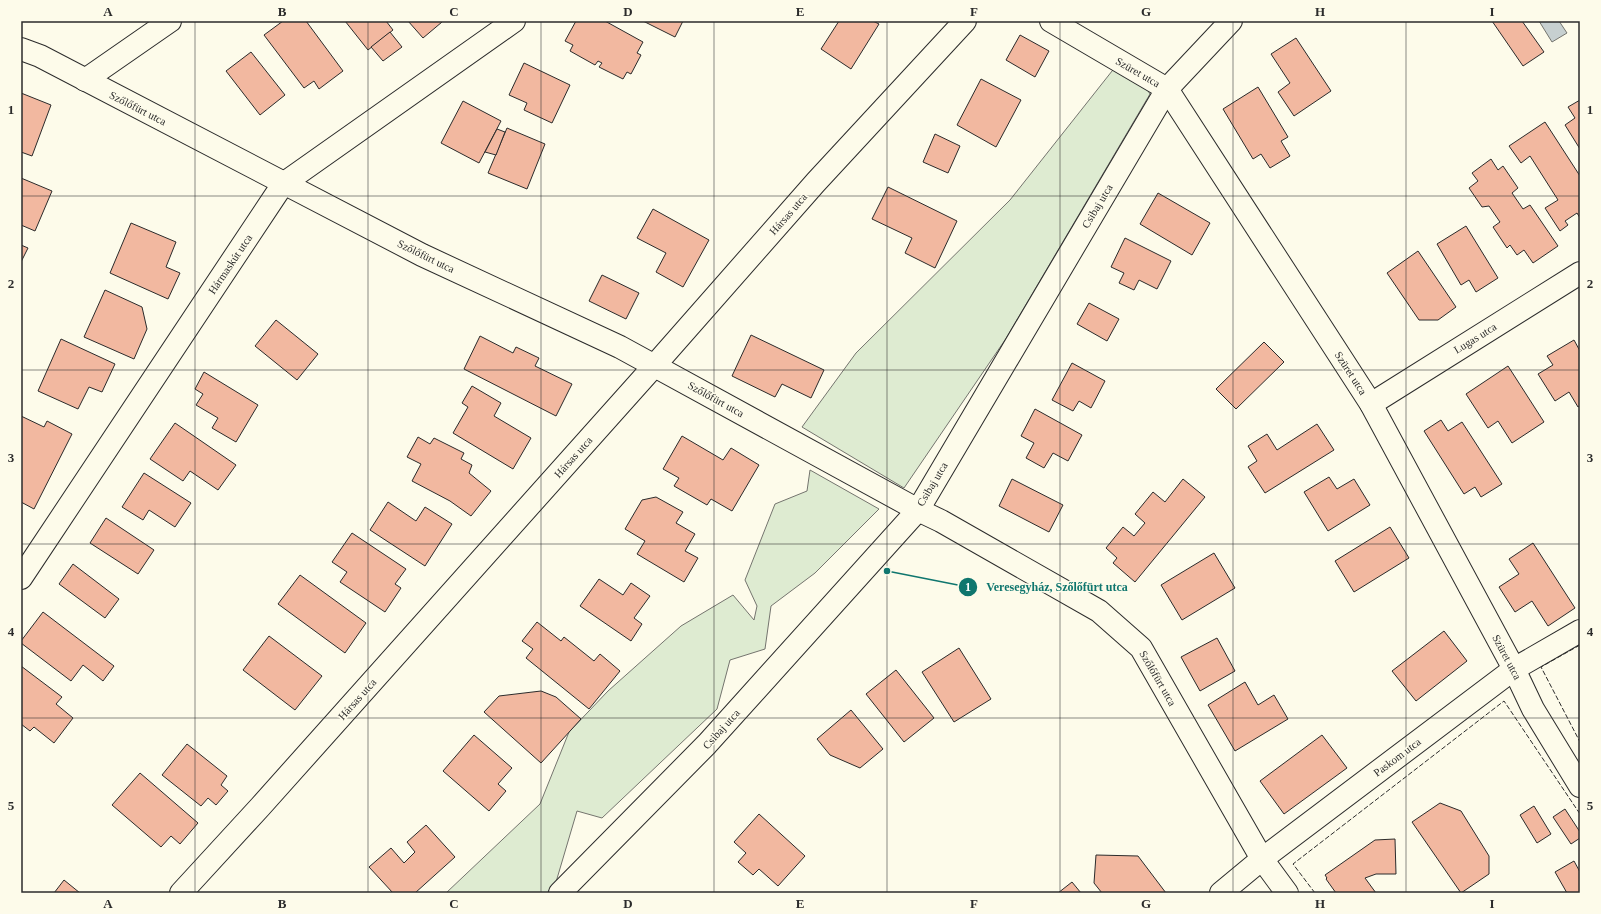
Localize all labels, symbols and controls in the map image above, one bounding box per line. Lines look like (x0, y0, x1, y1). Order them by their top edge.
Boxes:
text: A (103, 4, 113, 19)
text: B (278, 4, 287, 19)
text: C (449, 4, 459, 19)
text: D (623, 4, 633, 19)
text: E (796, 4, 804, 19)
text: F (970, 4, 978, 19)
text: G (1141, 4, 1151, 19)
text: H (1315, 4, 1325, 19)
text: I (1489, 4, 1495, 19)
street label: Szüret utca (1114, 55, 1162, 90)
street label: Szőlőfürt utca (108, 89, 168, 127)
text: 1 (8, 102, 14, 117)
text: 1 (1587, 102, 1593, 117)
street label: Csibaj utca (1079, 182, 1115, 230)
street label: Hársas utca (767, 191, 809, 237)
street label: Hármaskút utca (206, 232, 254, 296)
street label: Szőlőfürt utca (396, 237, 457, 275)
text: 2 (8, 276, 14, 291)
text: 2 (1587, 276, 1593, 291)
street label: Lugas utca (1451, 320, 1499, 356)
street label: Szüret utca (1333, 349, 1369, 397)
street label: Szőlőfürt utca (686, 379, 746, 419)
street label: Hársas utca (551, 434, 595, 480)
text: 3 (8, 450, 15, 465)
text: 3 (1587, 450, 1594, 465)
street label: Csibaj utca (914, 460, 950, 508)
callout: Veresegyház, Szőlőfürt utca (958, 575, 1136, 599)
text: 1 (965, 580, 971, 594)
text: Veresegyház, Szőlőfürt utca (986, 580, 1128, 594)
text: 4 (8, 624, 15, 639)
text: 4 (1587, 624, 1594, 639)
street label: Szüret utca (1490, 632, 1524, 682)
street label: Szőlőfürt utca (1137, 648, 1179, 708)
street label: Hársas utca (335, 676, 379, 722)
street label: Csibaj utca (700, 707, 742, 751)
street label: Paskom utca (1371, 735, 1423, 779)
text: 5 (8, 798, 15, 813)
text: 5 (1587, 798, 1594, 813)
text: A (103, 896, 113, 911)
text: B (278, 896, 287, 911)
text: C (449, 896, 459, 911)
text: D (623, 896, 633, 911)
text: E (796, 896, 804, 911)
text: F (970, 896, 978, 911)
text: G (1141, 896, 1151, 911)
text: H (1315, 896, 1325, 911)
text: I (1489, 896, 1495, 911)

